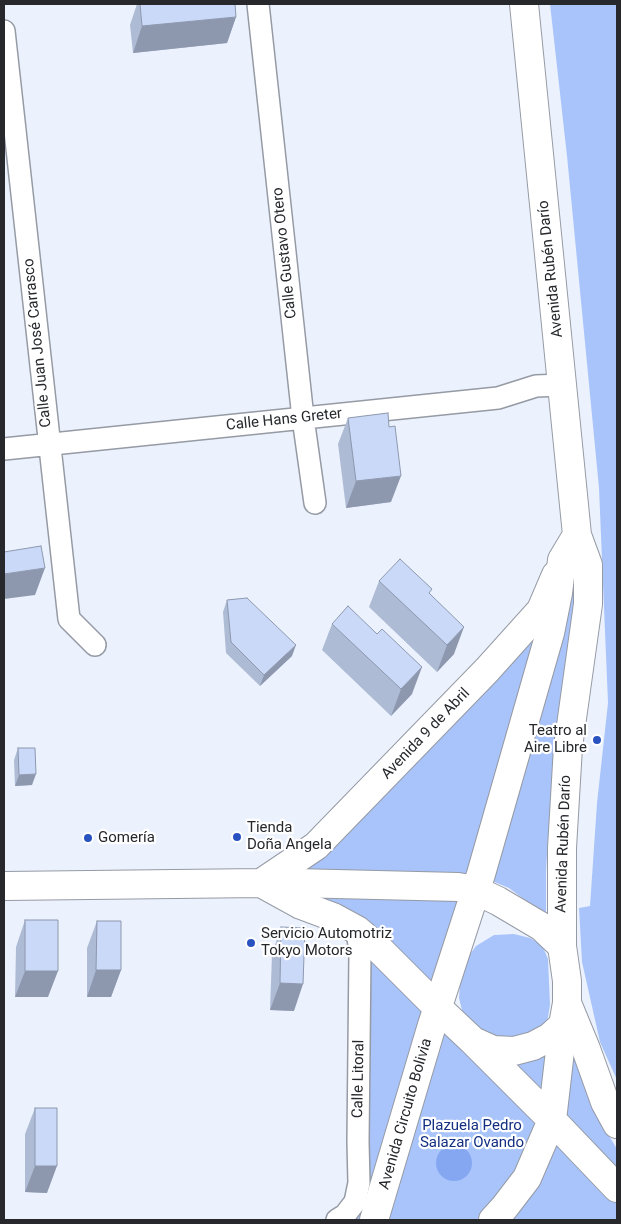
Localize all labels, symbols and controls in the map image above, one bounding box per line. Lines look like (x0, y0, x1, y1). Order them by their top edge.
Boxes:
street label: Calle Gustavo Otero (269, 186, 301, 320)
street label: Avenida Rubén Darío (535, 199, 567, 339)
street label: Calle Juan José Carrasco (20, 258, 56, 428)
street label: Calle Hans Greter (225, 405, 343, 435)
street label: Avenida 9 de Abril (378, 685, 474, 783)
place label: Teatro al Aire Libre (524, 722, 587, 757)
marker: Teatro al Aire Libre (591, 734, 603, 746)
street label: Avenida Rubén Darío (553, 775, 575, 913)
place label: Tienda Doña Angela (247, 819, 332, 854)
place label: Gomería (98, 829, 155, 847)
marker: Tienda Doña Angela (231, 831, 243, 843)
marker: Gomería (82, 832, 94, 844)
place label: Servicio Automotriz Tokyo Motors (261, 925, 392, 960)
marker: Servicio Automotriz Tokyo Motors (245, 937, 257, 949)
street label: Avenida Circuito Bolivia (376, 1036, 436, 1192)
street label: Calle Litoral (349, 1040, 369, 1118)
park label: Plazuela Pedro Salazar Ovando (420, 1117, 524, 1152)

